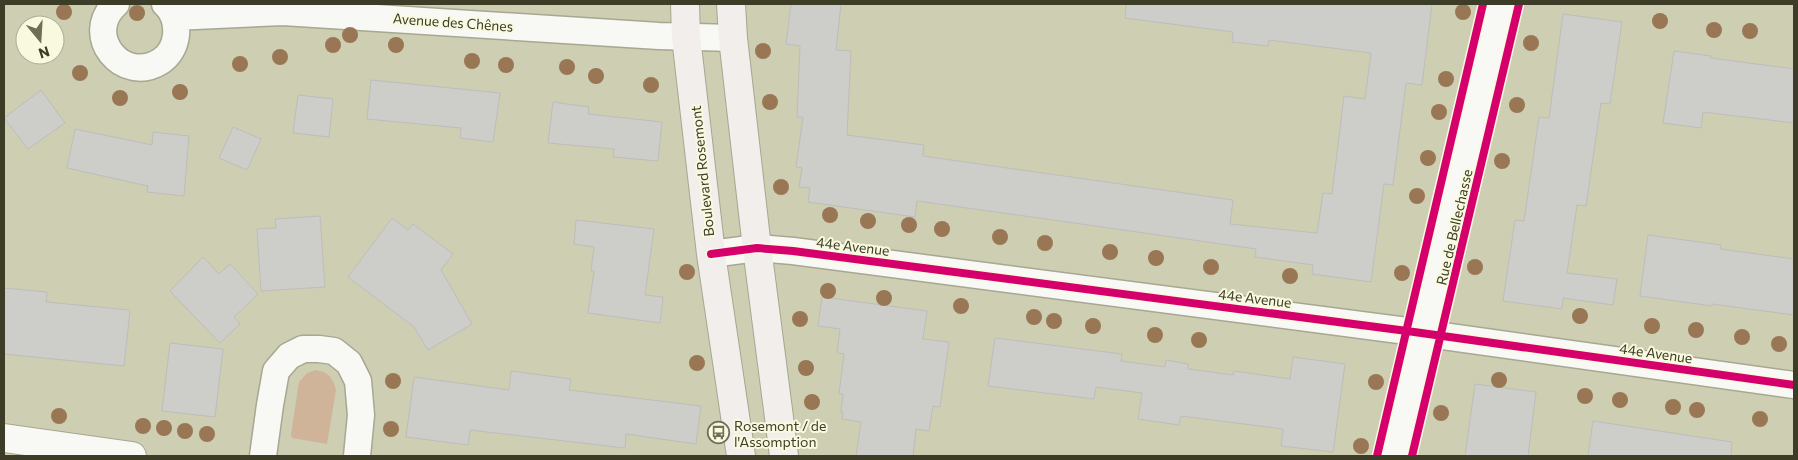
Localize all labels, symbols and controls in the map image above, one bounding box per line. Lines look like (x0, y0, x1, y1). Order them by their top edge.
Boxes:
street label: Avenue des Chênes (392, 9, 514, 35)
north arrow (15, 15, 65, 65)
text: N (37, 43, 52, 63)
street label: Boulevard Rosemont (687, 104, 717, 237)
street label: Rue de Bellechasse (1432, 167, 1476, 287)
street label: 44e Avenue (815, 233, 891, 259)
street label: 44e Avenue (1217, 285, 1293, 311)
street label: 44e Avenue (1618, 339, 1694, 367)
place label: Rosemont / de l'Assomption (734, 417, 826, 450)
bus stop icon: Rosemont / de l'Assomption (706, 421, 730, 445)

